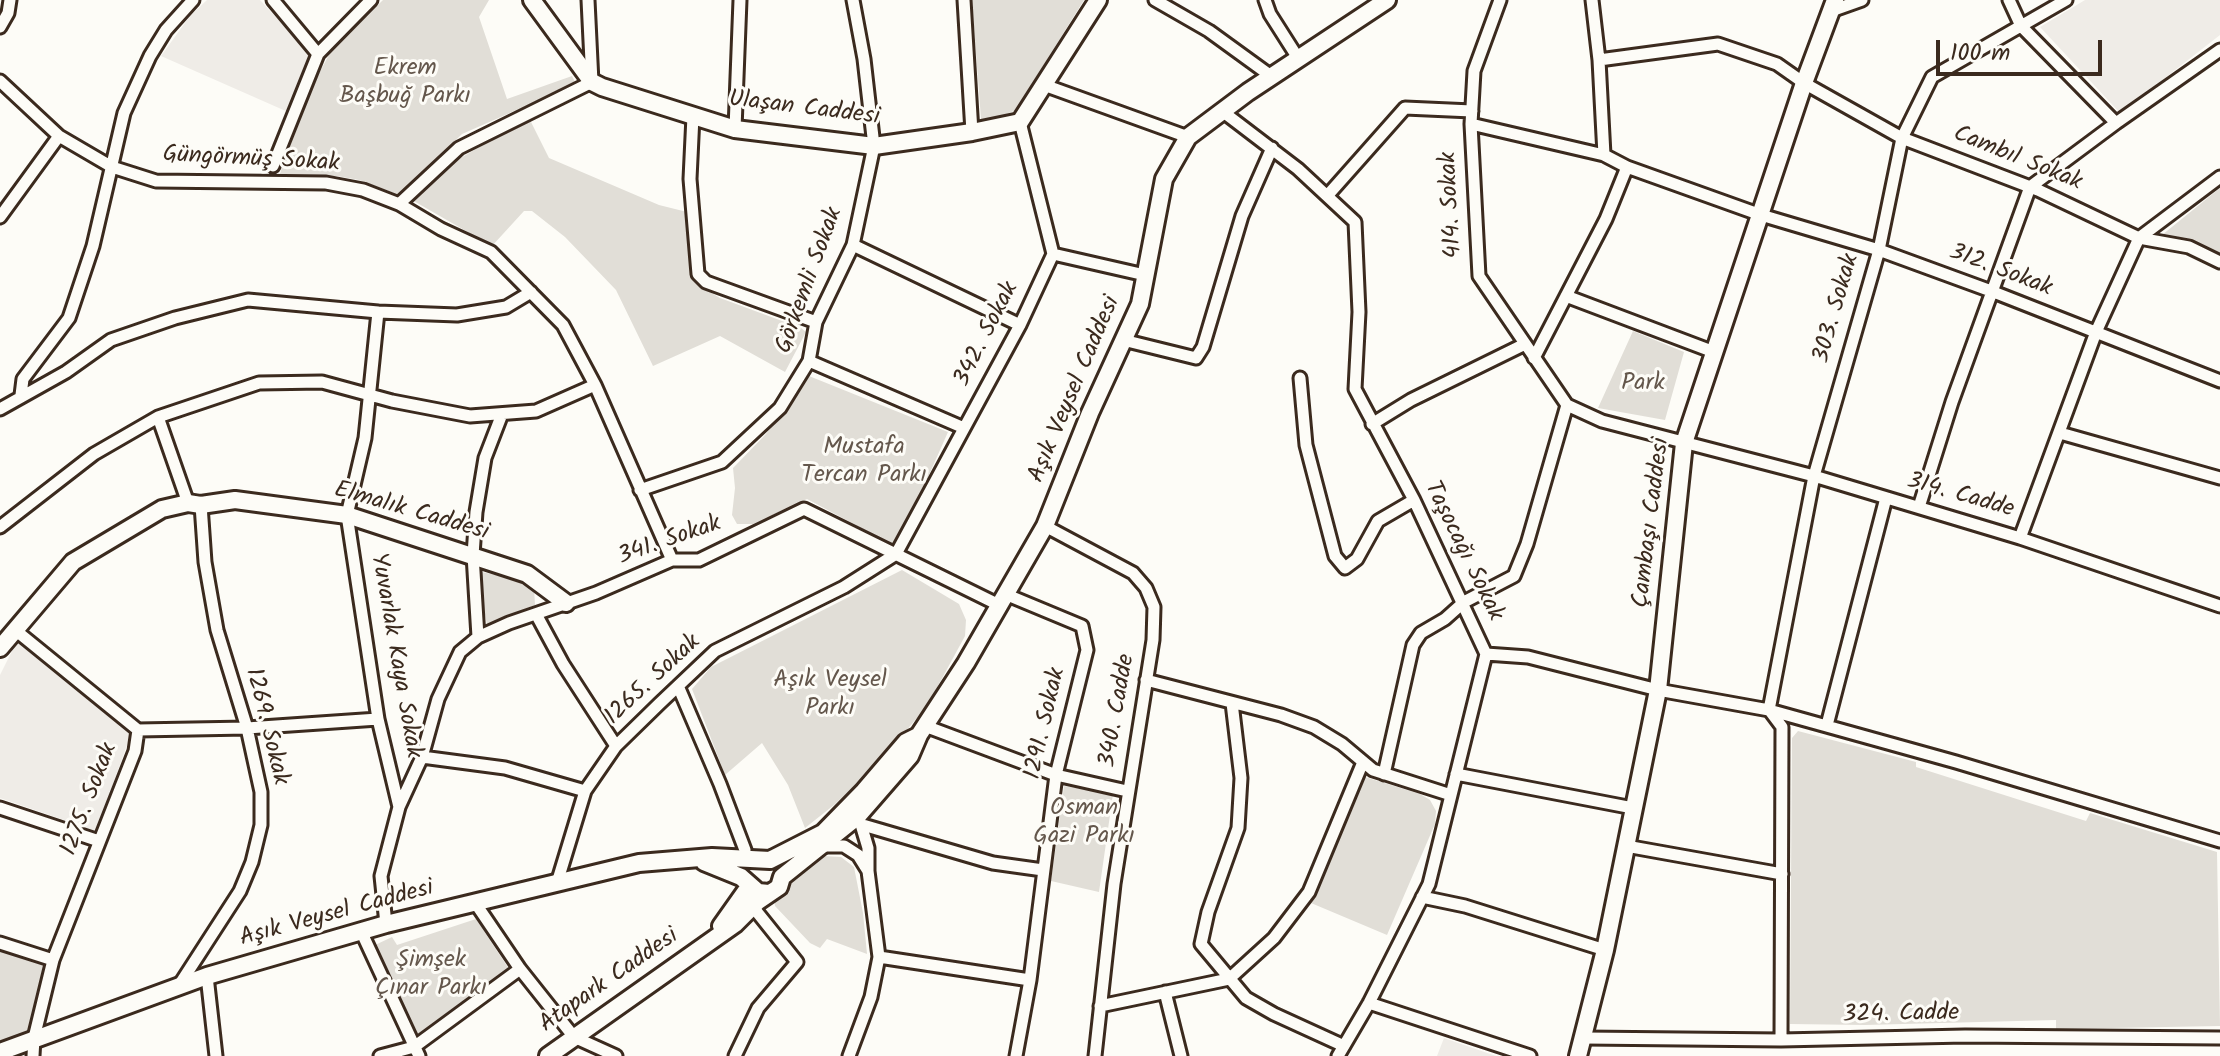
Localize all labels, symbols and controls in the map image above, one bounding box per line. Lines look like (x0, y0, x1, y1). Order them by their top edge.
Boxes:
scale bar (1940, 24, 2106, 74)
text: 100 m (1950, 34, 2010, 73)
park label: Ekrem Başbuğ Parkı (339, 56, 471, 112)
street label: Ulaşan Caddesi (727, 86, 881, 134)
street label: Cambıl Sokak (1948, 121, 2086, 199)
street label: Güngörmüş Sokak (162, 142, 340, 180)
street label: 414. Sokak (1436, 151, 1470, 259)
street label: Görkemli Sokak (771, 204, 851, 358)
street label: 312. Sokak (1944, 239, 2056, 305)
street label: 303. Sokak (1809, 251, 1867, 367)
street label: 342. Sokak (949, 278, 1027, 392)
street label: Aşık Veysel Caddesi (1024, 293, 1128, 487)
park label: Park (1621, 371, 1665, 399)
park label: Mustafa Tercan Parkı (801, 435, 927, 491)
street label: Çambaşı Caddesi (1628, 436, 1678, 610)
street label: 314. Cadde (1903, 468, 2017, 526)
street label: Elmalık Caddesi (330, 477, 492, 549)
street label: Taşocağı Sokak (1416, 478, 1508, 626)
street label: 341. Sokak (615, 511, 725, 573)
street label: Yuvarlak Kaya Sokak (362, 551, 426, 761)
street label: 1265. Sokak (600, 629, 708, 733)
street label: 340. Cadde (1095, 652, 1143, 770)
street label: 1269. Sokak (237, 666, 293, 788)
street label: 1291. Sokak (1020, 666, 1074, 782)
park label: Aşık Veysel Parkı (773, 668, 887, 724)
street label: 1275. Sokak (56, 740, 126, 860)
park label: Osman Gazi Parkı (1033, 796, 1135, 852)
street label: Aşık Veysel Caddesi (237, 875, 437, 955)
street label: Atapark Caddesi (535, 923, 685, 1041)
park label: Şimşek Çınar Parkı (375, 948, 487, 1004)
street label: 324. Cadde (1842, 1001, 1960, 1031)

